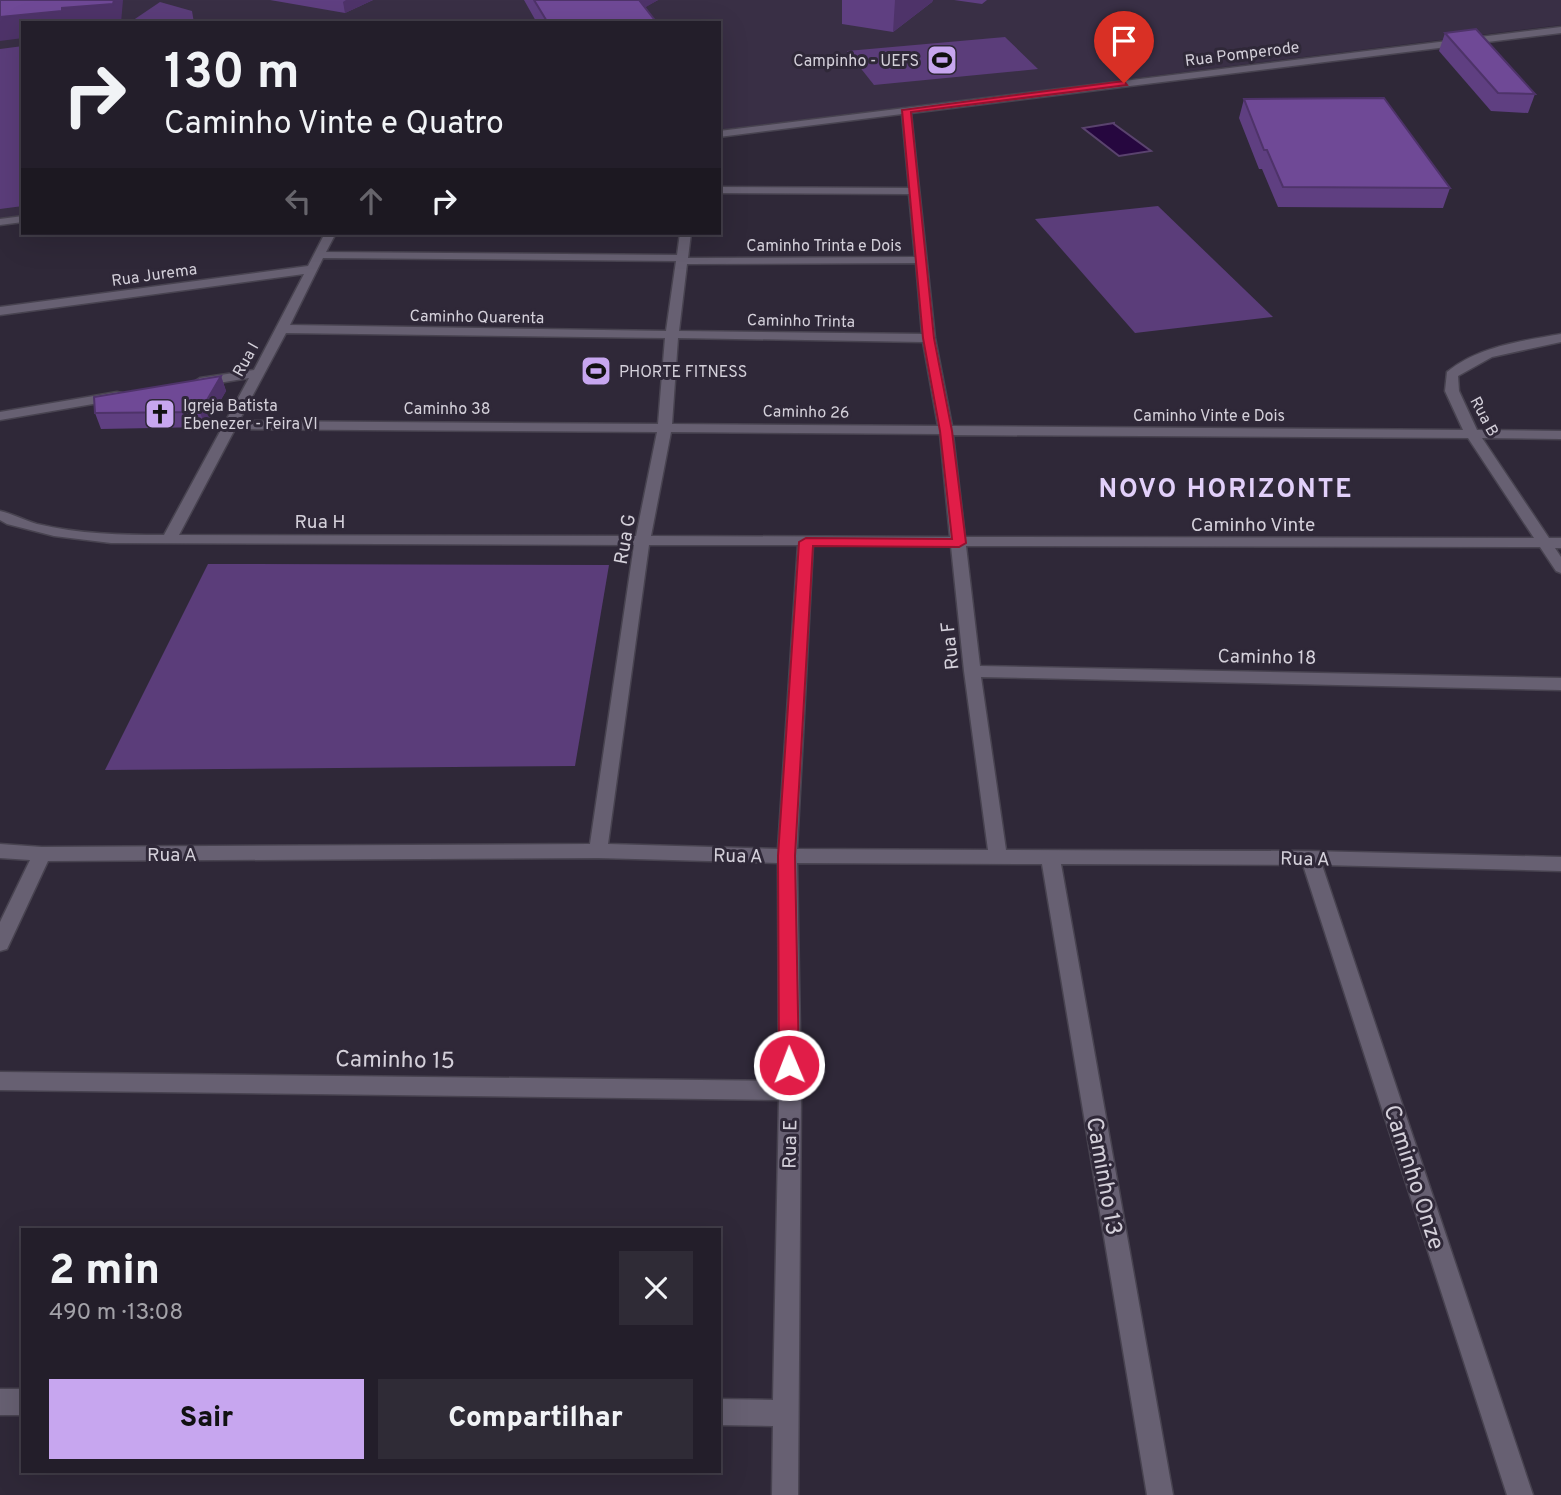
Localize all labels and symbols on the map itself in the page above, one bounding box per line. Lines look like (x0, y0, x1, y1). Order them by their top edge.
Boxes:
pin (1094, 11, 1154, 83)
street label: Rua Pomperode (1184, 38, 1301, 72)
sports icon: Campinho - UEFS (925, 43, 959, 77)
place label: Campinho - UEFS (793, 52, 919, 72)
street label: Caminho Trinta e Dois (746, 237, 902, 257)
street label: Rua Jurema (110, 260, 198, 292)
street label: Caminho Quarenta (409, 307, 544, 329)
street label: Caminho Trinta (747, 311, 855, 333)
street label: Rua I (229, 339, 264, 381)
sports icon: PHORTE FITNESS (579, 354, 613, 388)
place label: PHORTE FITNESS (619, 363, 747, 383)
street label: Rua B (1464, 394, 1502, 440)
church icon: Igreja Batista Ebenezer - Feira VI (143, 397, 177, 431)
place label: Igreja Batista Ebenezer - Feira VI (183, 397, 318, 435)
street label: Caminho 38 (404, 400, 490, 420)
street label: Caminho 26 (762, 402, 850, 424)
street label: Caminho Vinte e Dois (1133, 407, 1285, 427)
district label: NOVO HORIZONTE (1098, 474, 1354, 507)
street label: Rua H (295, 511, 345, 535)
street label: Rua G (610, 512, 642, 566)
street label: Caminho Vinte (1191, 514, 1315, 538)
street label: Rua F (937, 621, 965, 671)
street label: Caminho 18 (1217, 645, 1317, 671)
street label: Rua A (147, 844, 197, 868)
street label: Rua A (713, 845, 763, 869)
street label: Rua A (1280, 848, 1330, 872)
position arrow (752, 1028, 826, 1102)
street label: Caminho 15 (335, 1046, 455, 1077)
street label: Caminho Onze (1376, 1102, 1450, 1254)
street label: Caminho 13 (1078, 1115, 1127, 1238)
street label: Rua E (779, 1119, 803, 1169)

